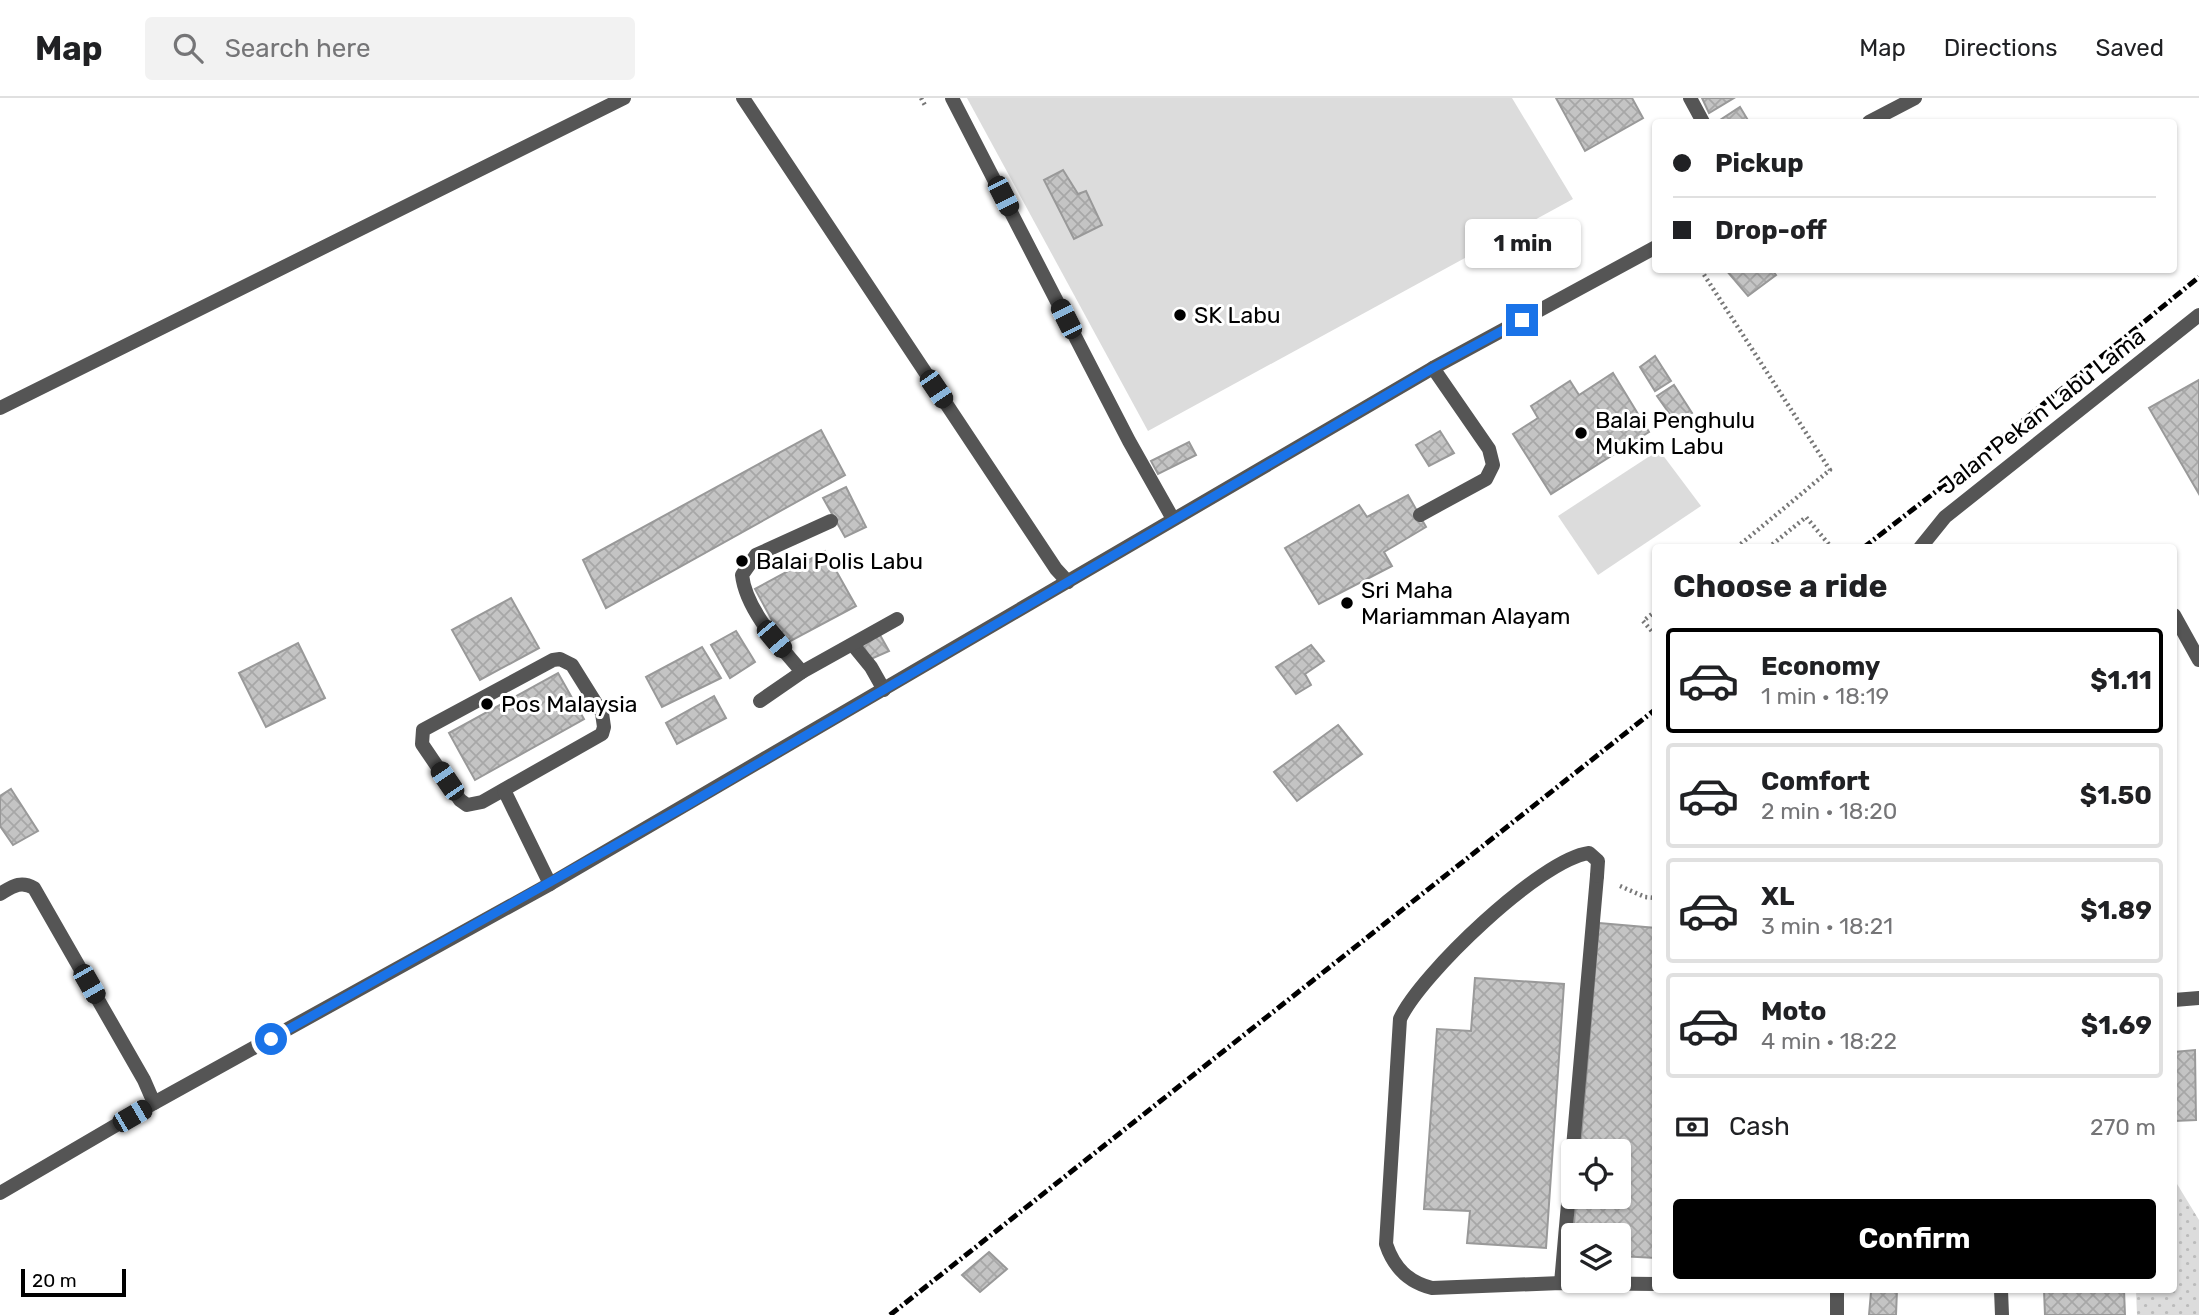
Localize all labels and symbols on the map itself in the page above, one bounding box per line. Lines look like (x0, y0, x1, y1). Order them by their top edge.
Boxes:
car (985, 173, 1022, 219)
callout: 1 min (1464, 218, 1580, 268)
car (1048, 296, 1085, 342)
place label: SK Labu (1194, 301, 1281, 329)
route end (1506, 304, 1538, 336)
marker: SK Labu (1172, 307, 1188, 323)
street label: Jalan Pekan Labu Lama (1933, 322, 2151, 500)
car (916, 366, 957, 412)
place label: Balai Penghulu Mukim Labu (1595, 406, 1755, 460)
marker: Balai Penghulu Mukim Labu (1573, 425, 1589, 441)
place label: Balai Polis Labu (756, 547, 923, 575)
marker: Balai Polis Labu (734, 553, 750, 569)
place label: Sri Maha Mariamman Alayam (1361, 576, 1570, 630)
marker: Sri Maha Mariamman Alayam (1339, 595, 1355, 611)
car (753, 616, 796, 662)
place label: Pos Malaysia (501, 690, 638, 718)
marker: Pos Malaysia (479, 696, 495, 712)
car (427, 758, 468, 804)
car (70, 961, 109, 1007)
route start (255, 1023, 287, 1055)
car (109, 1096, 156, 1136)
scale bar (21, 1266, 126, 1298)

